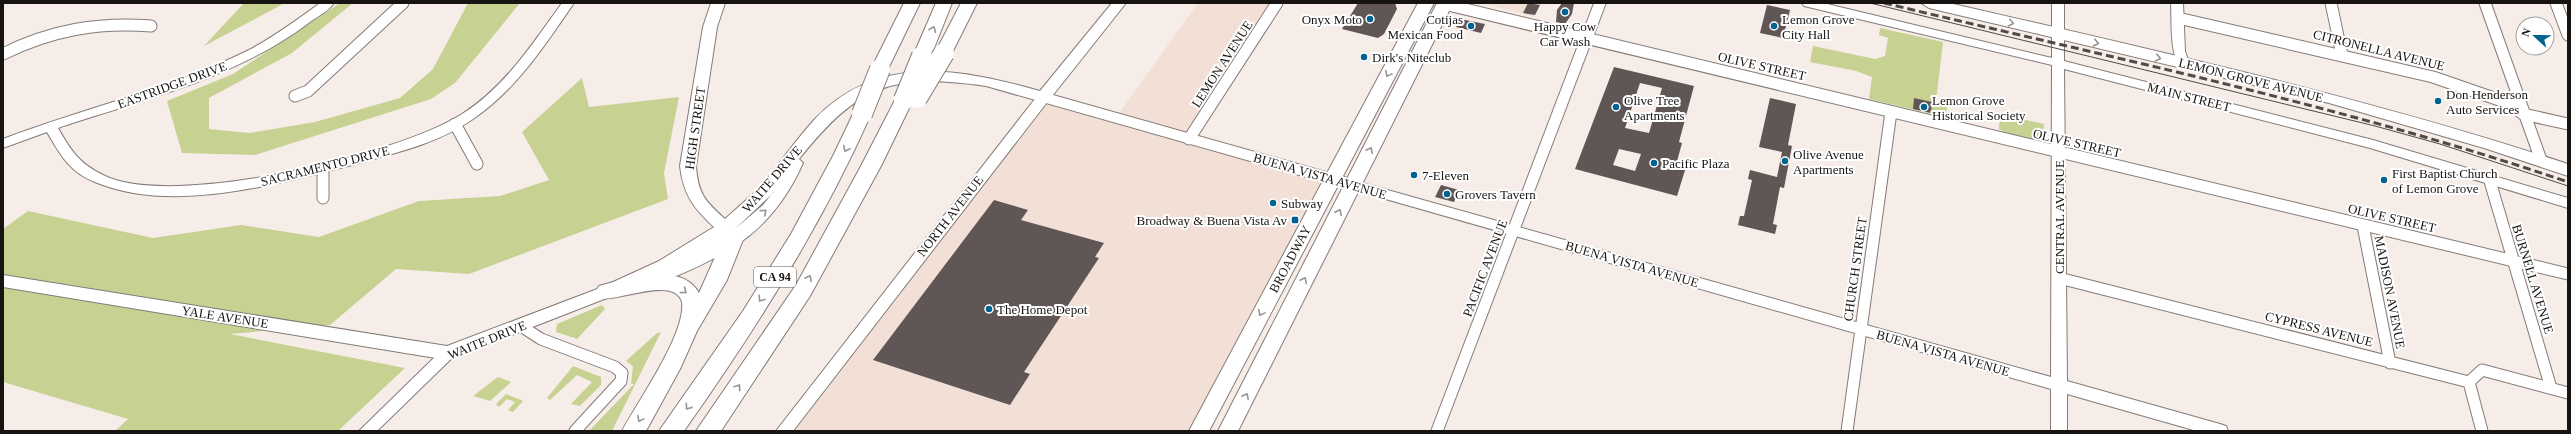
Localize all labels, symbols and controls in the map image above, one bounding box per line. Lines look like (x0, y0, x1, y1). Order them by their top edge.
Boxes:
marker: Happy Cow Car Wash (1560, 7, 1570, 17)
place label: Onyx Moto (1302, 12, 1362, 27)
place label: Cotijas Mexican Food (1388, 12, 1463, 42)
place label: Lemon Grove City Hall (1782, 12, 1855, 42)
marker: Onyx Moto (1365, 14, 1375, 24)
north arrow (2515, 16, 2555, 56)
street label: LEMON AVENUE (1188, 18, 1256, 110)
one-way arrow (2008, 18, 2014, 26)
place label: Happy Cow Car Wash (1534, 19, 1597, 49)
marker: Cotijas Mexican Food (1466, 21, 1476, 31)
marker: Lemon Grove City Hall (1769, 21, 1779, 31)
one-way arrow (929, 26, 937, 33)
street label: CITRONELLA AVENUE (2312, 26, 2446, 74)
text: N (2519, 26, 2533, 38)
one-way arrow (2093, 38, 2100, 47)
street label: OLIVE STREET (1717, 49, 1808, 83)
place label: Dirk's Niteclub (1372, 50, 1451, 65)
marker: Dirk's Niteclub (1359, 52, 1369, 62)
one-way arrow (2155, 53, 2161, 61)
street label: LEMON GROVE AVENUE (2177, 55, 2325, 105)
street label: EASTRIDGE DRIVE (115, 58, 229, 112)
one-way arrow (1386, 70, 1393, 77)
street label: MAIN STREET (2146, 79, 2232, 115)
street label: HIGH STREET (682, 86, 708, 170)
place label: Don Henderson Auto Services (2446, 87, 2528, 117)
place label: Olive Tree Apartments (1624, 93, 1685, 123)
place label: Lemon Grove Historical Society (1932, 93, 2026, 123)
marker: Don Henderson Auto Services (2433, 96, 2443, 106)
marker: Olive Tree Apartments (1611, 102, 1621, 112)
marker: Lemon Grove Historical Society (1919, 102, 1929, 112)
street label: OLIVE STREET (2032, 126, 2123, 160)
street label: SACRAMENTO DRIVE (259, 143, 391, 189)
street label: WAITE DRIVE (739, 143, 805, 215)
one-way arrow (843, 145, 851, 153)
one-way arrow (1365, 147, 1373, 155)
place label: Olive Avenue Apartments (1793, 147, 1864, 177)
street label: BUENA VISTA AVENUE (1252, 150, 1388, 202)
place label: Pacific Plaza (1662, 156, 1730, 171)
marker: Olive Avenue Apartments (1780, 156, 1790, 166)
marker: Pacific Plaza (1649, 158, 1659, 168)
street label: CENTRAL AVENUE (2052, 160, 2067, 274)
place label: First Baptist Church of Lemon Grove (2392, 166, 2498, 196)
place label: 7-Eleven (1422, 168, 1469, 183)
marker: 7-Eleven (1409, 170, 1419, 180)
street label: NORTH AVENUE (914, 173, 986, 259)
marker: First Baptist Church of Lemon Grove (2379, 175, 2389, 185)
place label: Grovers Tavern (1455, 187, 1536, 202)
marker: Grovers Tavern (1442, 189, 1452, 199)
place label: Subway (1281, 196, 1323, 211)
marker: Subway (1268, 198, 1278, 208)
street label: OLIVE STREET (2347, 201, 2438, 235)
one-way arrow (1334, 209, 1342, 216)
one-way arrow (760, 210, 767, 217)
place label: Broadway & Buena Vista Av (1137, 213, 1287, 228)
marker: Broadway & Buena Vista Av (1290, 215, 1300, 225)
street label: CHURCH STREET (1840, 216, 1870, 322)
street label: PACIFIC AVENUE (1460, 217, 1510, 319)
street label: BROADWAY (1266, 222, 1314, 295)
street label: BURNELL AVENUE (2509, 222, 2557, 336)
street label: MADISON AVENUE (2372, 234, 2408, 350)
street label: BUENA VISTA AVENUE (1564, 238, 1700, 290)
road number: CA 94 (754, 267, 796, 287)
one-way arrow (804, 275, 812, 282)
one-way arrow (1300, 277, 1307, 284)
one-way arrow (680, 286, 687, 293)
one-way arrow (758, 295, 766, 302)
place label: The Home Depot (997, 302, 1088, 317)
street label: YALE AVENUE (181, 303, 269, 331)
marker: The Home Depot (984, 304, 994, 314)
street label: CYPRESS AVENUE (2264, 308, 2375, 350)
one-way arrow (1259, 309, 1266, 316)
street label: WAITE DRIVE (446, 317, 529, 363)
street label: BUENA VISTA AVENUE (1875, 327, 2011, 379)
one-way arrow (733, 384, 741, 391)
one-way arrow (1241, 393, 1249, 400)
one-way arrow (686, 402, 693, 409)
one-way arrow (638, 415, 645, 422)

